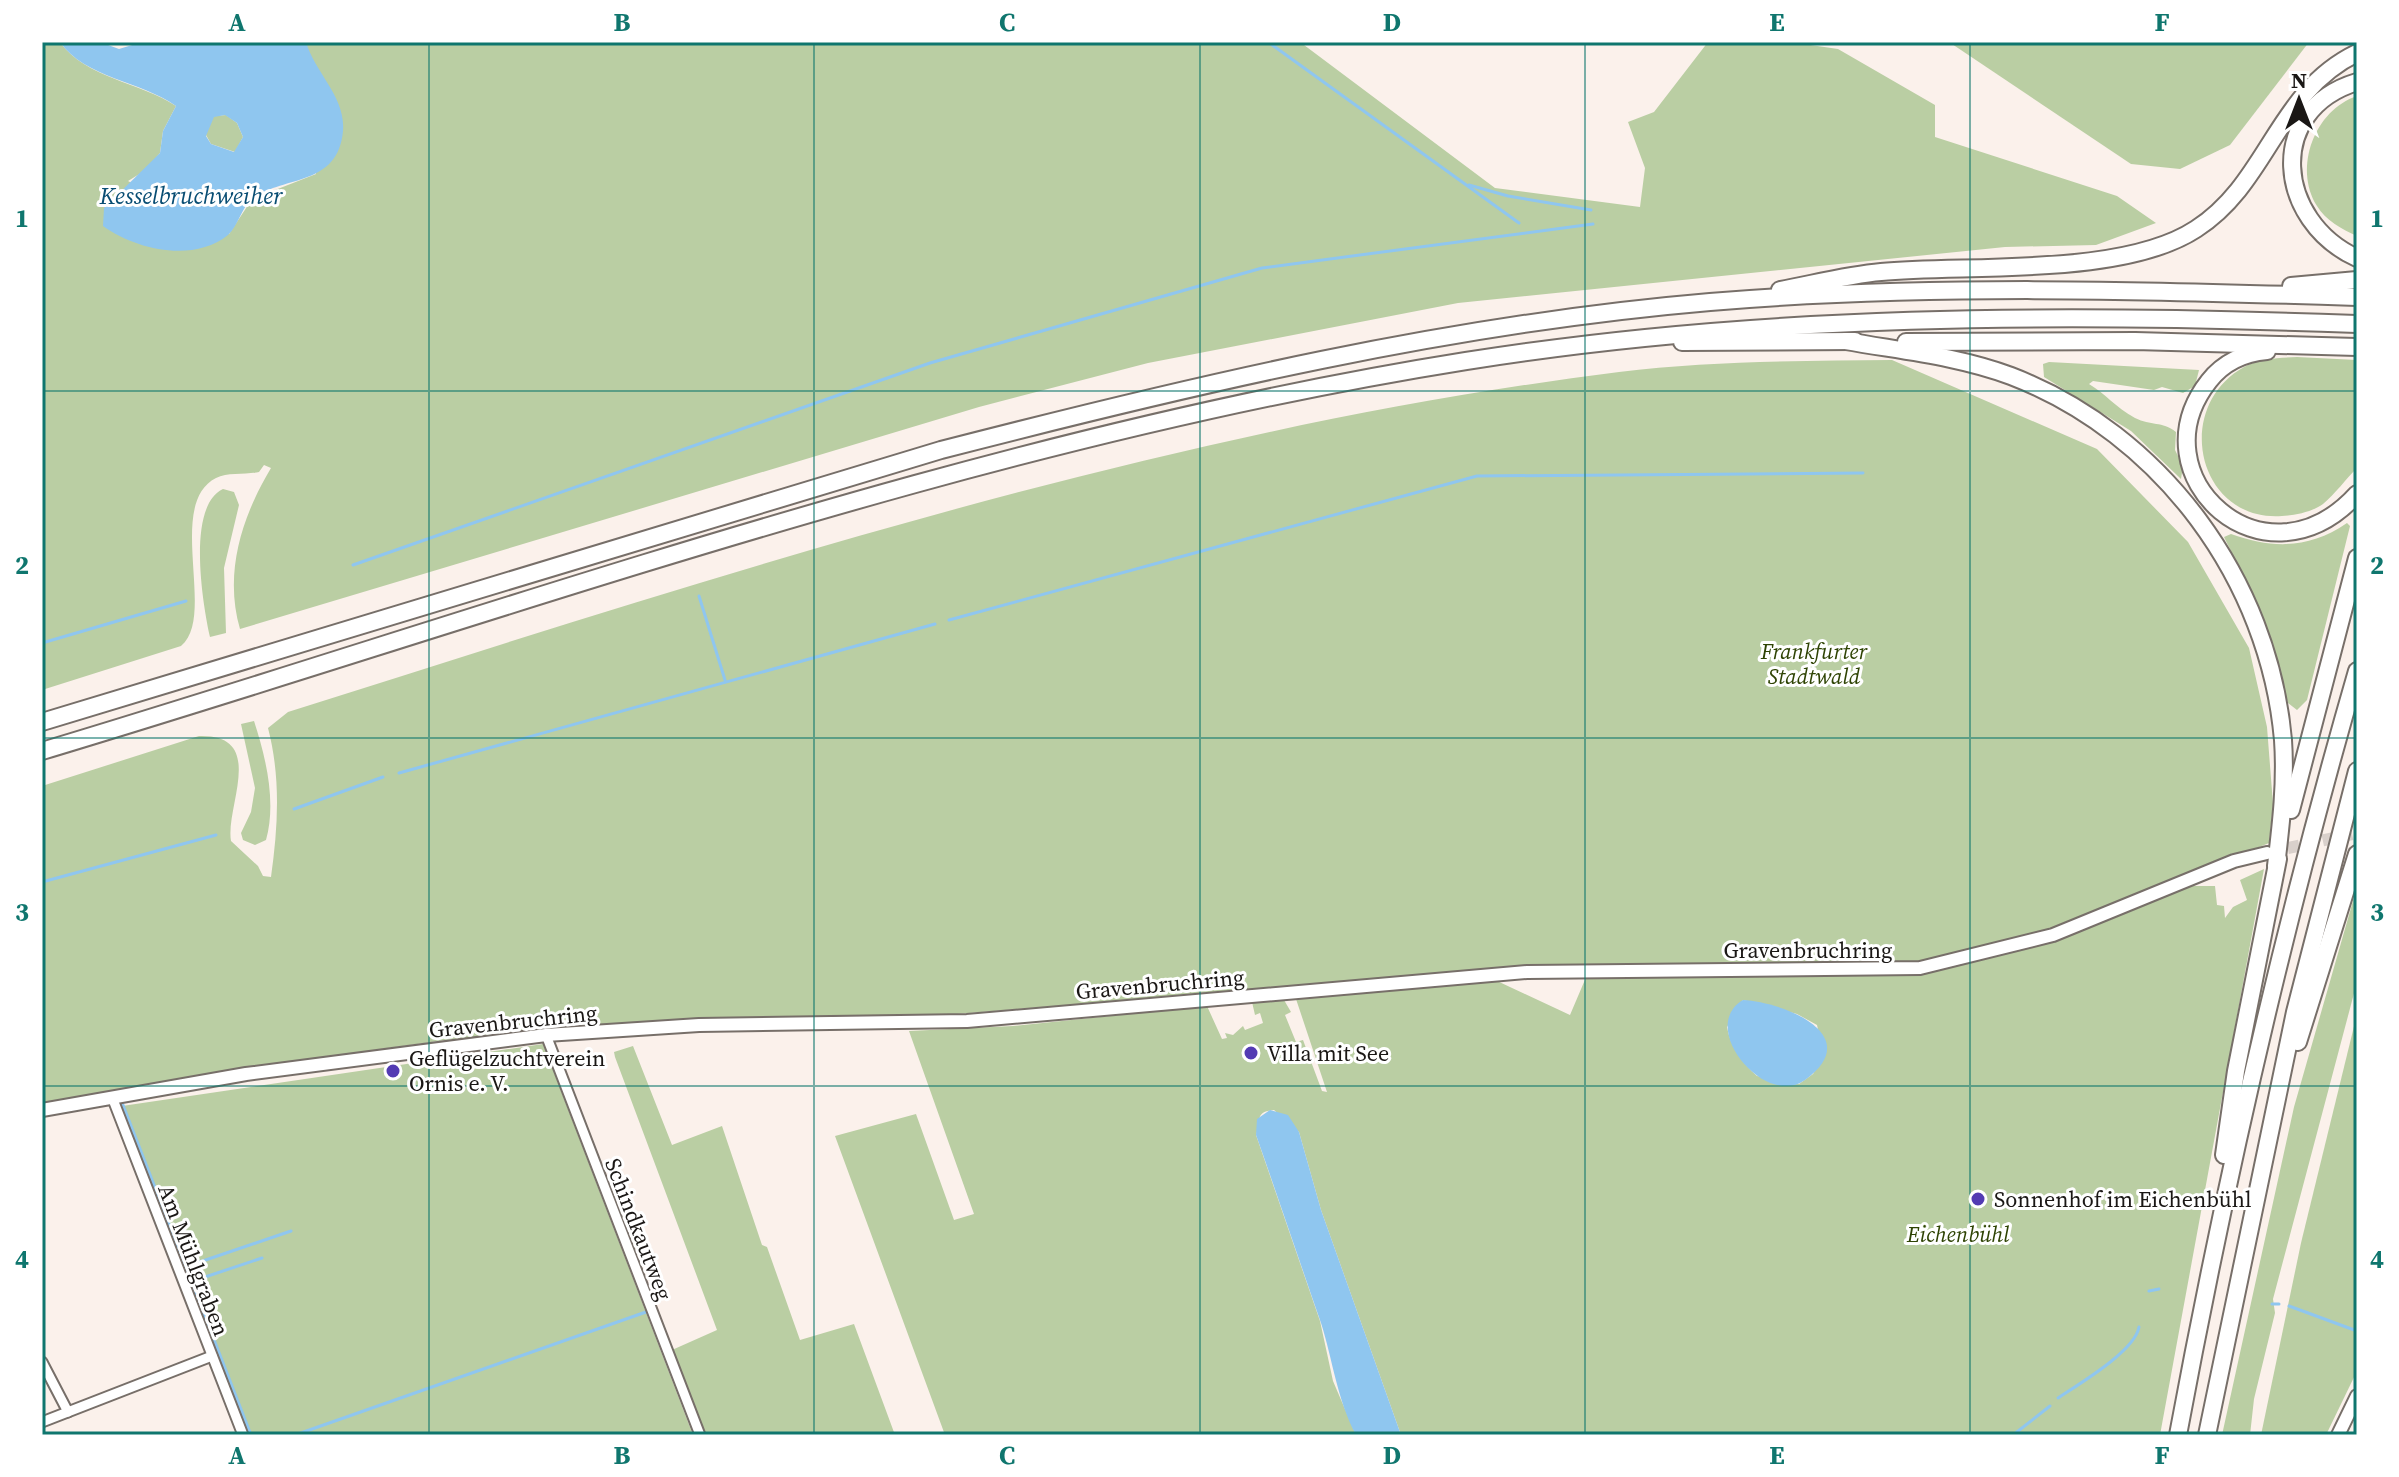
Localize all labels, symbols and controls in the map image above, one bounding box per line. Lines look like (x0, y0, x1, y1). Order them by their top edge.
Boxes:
text: A (228, 4, 246, 40)
text: B (614, 4, 631, 40)
text: C (999, 4, 1015, 40)
text: D (1383, 4, 1401, 40)
text: E (1769, 4, 1785, 40)
text: F (2154, 4, 2170, 40)
north arrow (2259, 60, 2339, 140)
text: N (2291, 65, 2307, 95)
water label: Kesselbruchweiher (98, 179, 284, 212)
text: 1 (15, 200, 29, 236)
text: 1 (2370, 200, 2384, 236)
text: 2 (15, 547, 29, 583)
text: 2 (2370, 547, 2384, 583)
park label: Frankfurter Stadtwald (1760, 636, 1868, 691)
text: 3 (15, 894, 29, 930)
text: 3 (2370, 894, 2384, 930)
street label: Gravenbruchring (1724, 935, 1892, 965)
street label: Gravenbruchring (1075, 962, 1245, 1006)
street label: Gravenbruchring (427, 997, 599, 1045)
place label: Villa mit See (1267, 1038, 1389, 1068)
place label: Geflügelzuchtverein Ornis e. V. (409, 1043, 605, 1098)
marker: Villa mit See (1242, 1044, 1260, 1062)
marker: Geflügelzuchtverein Ornis e. V. (384, 1062, 402, 1080)
street label: Schindkautweg (598, 1154, 680, 1304)
street label: Am Mühlgraben (151, 1180, 237, 1340)
place label: Sonnenhof im Eichenbühl (1994, 1184, 2251, 1214)
marker: Sonnenhof im Eichenbühl (1969, 1190, 1987, 1208)
park label: Eichenbühl (1906, 1219, 2010, 1249)
text: 4 (15, 1241, 29, 1277)
text: 4 (2370, 1241, 2384, 1277)
text: A (228, 1437, 246, 1473)
text: B (614, 1437, 631, 1473)
text: C (999, 1437, 1015, 1473)
text: D (1383, 1437, 1401, 1473)
text: E (1769, 1437, 1785, 1473)
text: F (2154, 1437, 2170, 1473)

